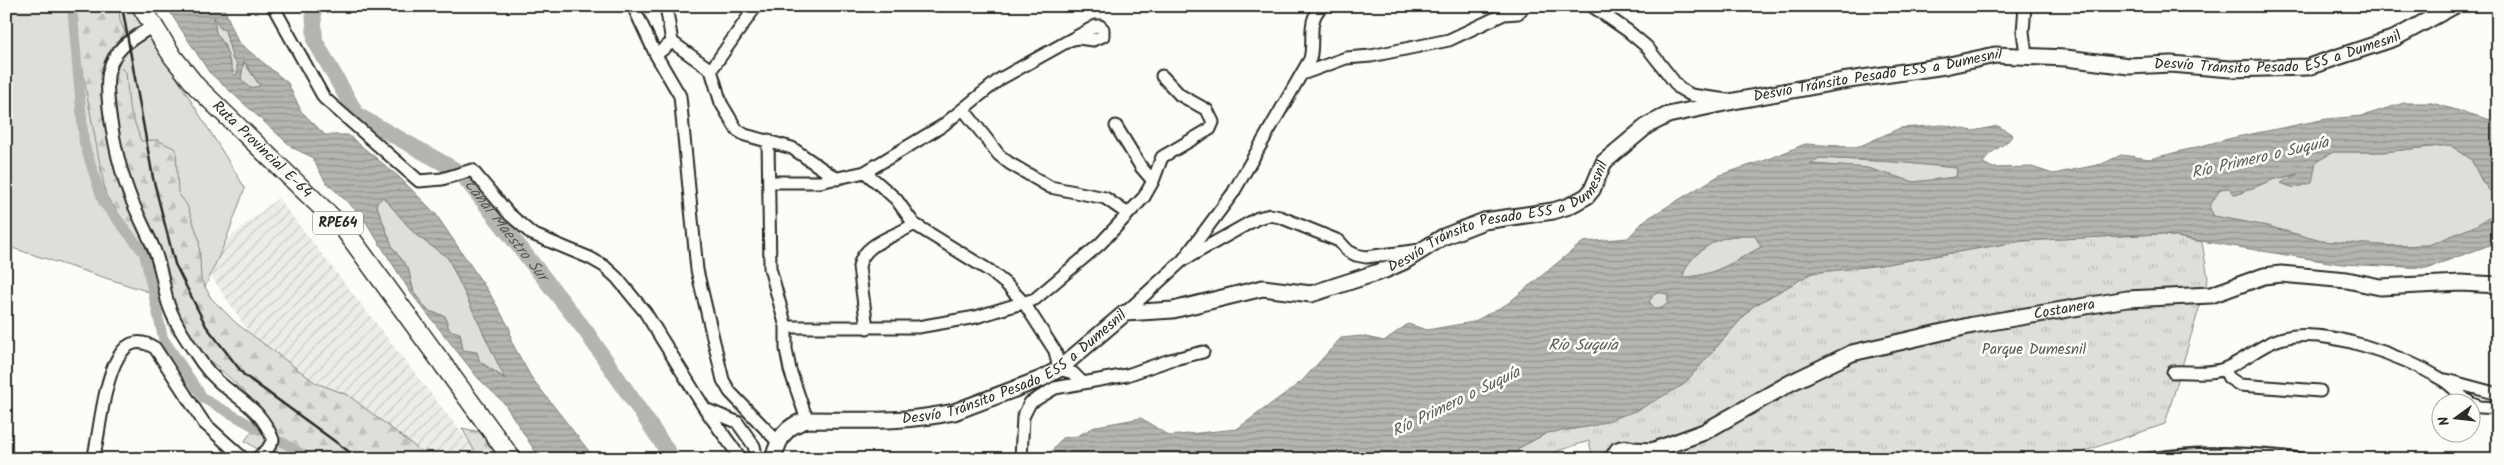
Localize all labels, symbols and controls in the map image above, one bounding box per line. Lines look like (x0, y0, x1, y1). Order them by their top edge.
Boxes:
street label: Desvío Tránsito Pesado E55 a Dumesnil (2154, 24, 2407, 81)
street label: Desvío Tránsito Pesado E55 a Dumesnil (1751, 43, 2003, 109)
street label: Ruta Provincial E-64 (206, 95, 318, 204)
water label: Río Primero o Suquía (2189, 130, 2332, 186)
street label: Desvío Tránsito Pesado E55 a Dumesnil (1384, 157, 1615, 279)
water label: Canal Maestro Sur (458, 174, 557, 290)
road number: RPE64 (313, 212, 363, 234)
street label: Costanera (2032, 293, 2097, 327)
street label: Desvío Tránsito Pesado E55 a Dumesnil (901, 304, 1133, 431)
water label: Río Suquía (1548, 333, 1619, 358)
park label: Parque Dumesnil (1982, 338, 2087, 362)
water label: Río Primero o Suquía (1388, 359, 1526, 444)
north arrow (2432, 392, 2482, 442)
text: N (2433, 414, 2456, 428)

